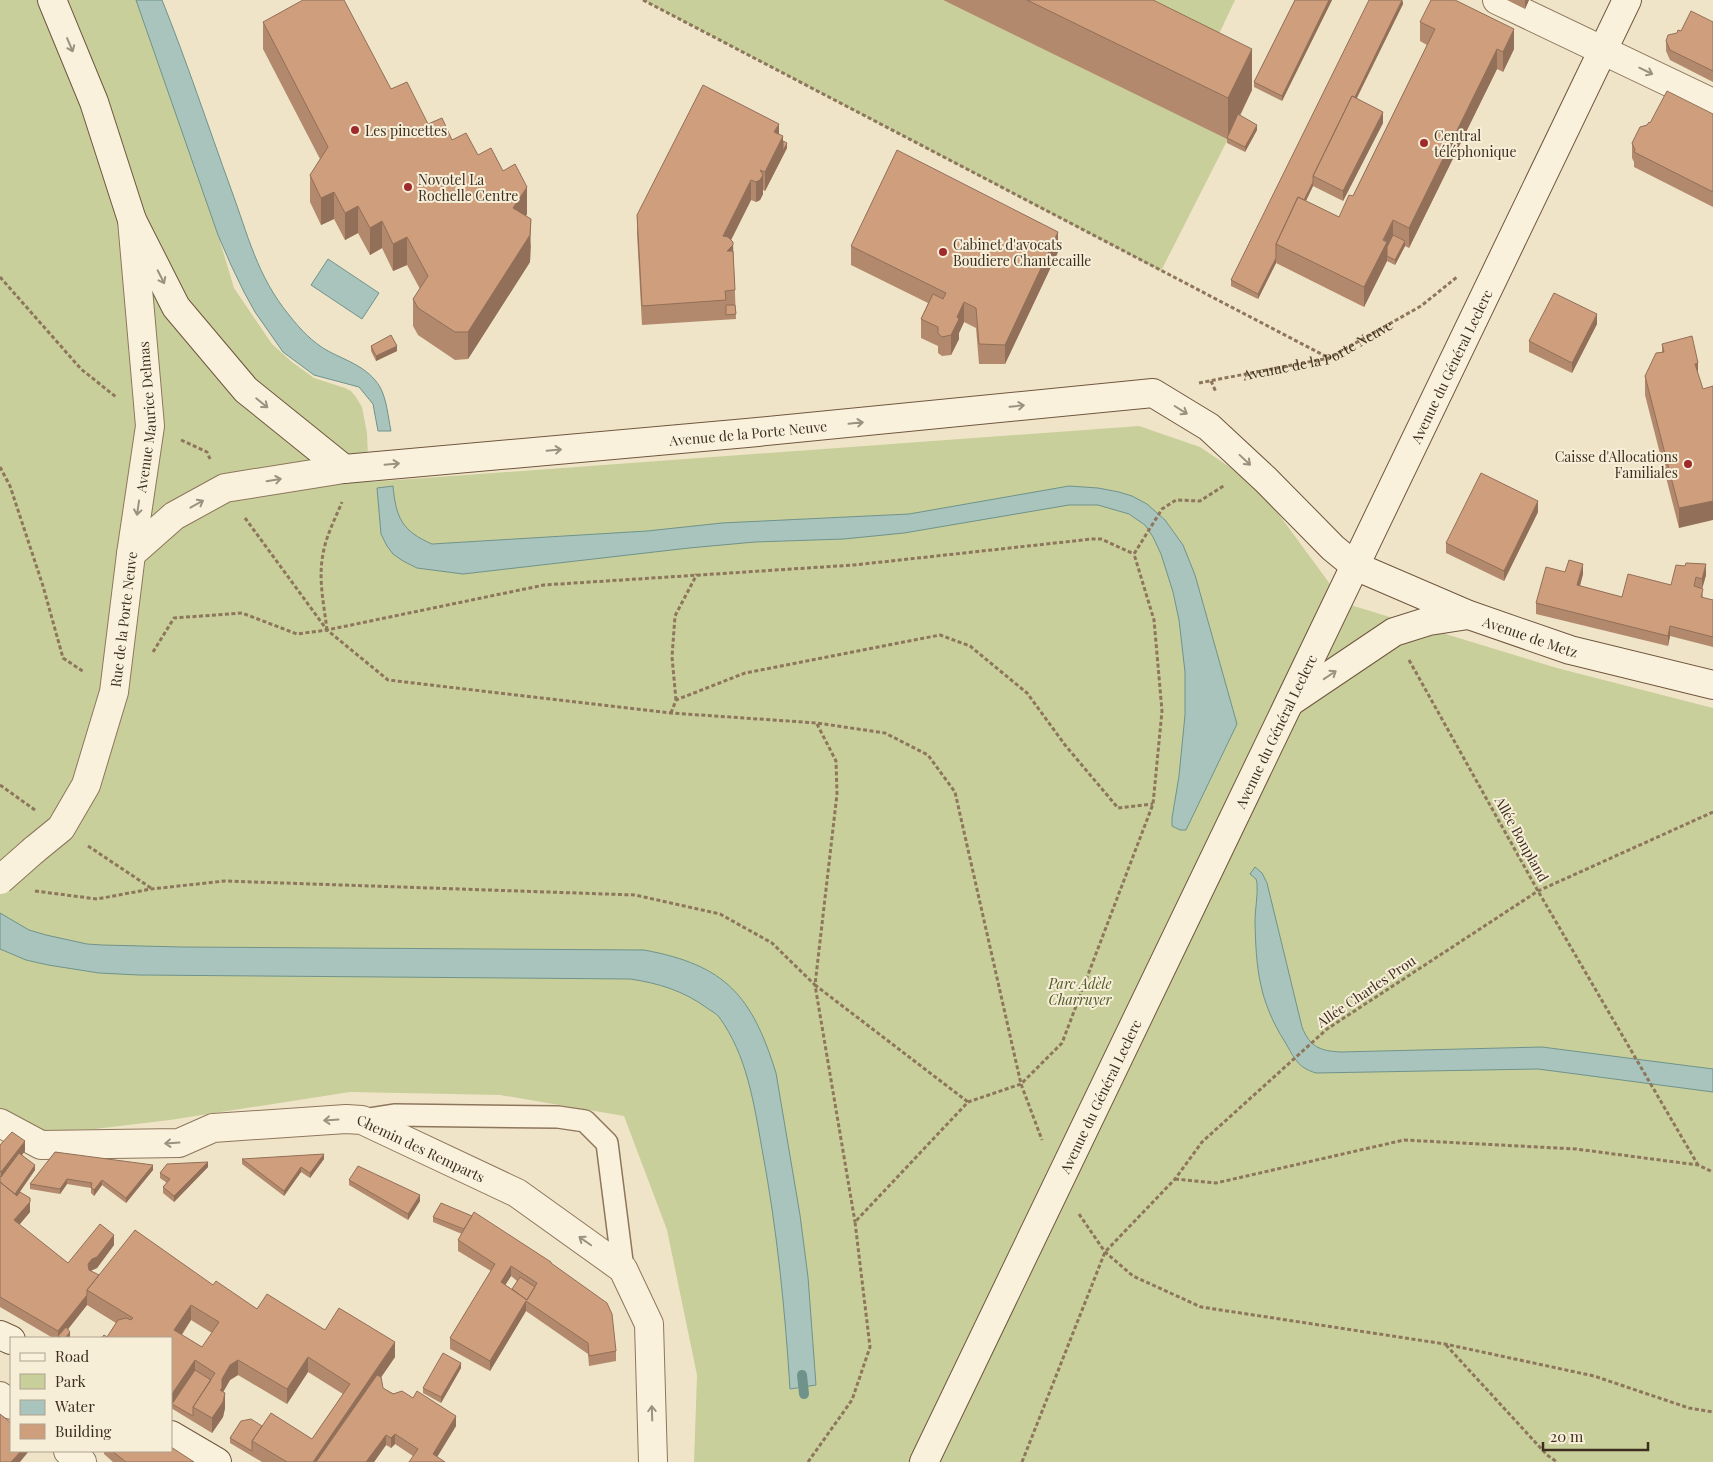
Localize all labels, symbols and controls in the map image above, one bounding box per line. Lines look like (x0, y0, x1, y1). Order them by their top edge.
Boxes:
one-way arrow (66, 37, 76, 52)
one-way arrow (1638, 67, 1653, 76)
place label: Les pincettes (365, 121, 447, 140)
marker: Les pincettes (349, 124, 361, 136)
place label: Central téléphonique (1434, 126, 1517, 161)
marker: Central téléphonique (1418, 137, 1430, 149)
place label: Novotel La Rochelle Centre (418, 170, 518, 205)
marker: Novotel La Rochelle Centre (402, 181, 414, 193)
place label: Cabinet d'avocats Boudiere Chantecaille (953, 235, 1091, 270)
marker: Cabinet d'avocats Boudiere Chantecaille (937, 246, 949, 258)
one-way arrow (156, 270, 166, 285)
street label: Avenue du Général Leclerc (1405, 286, 1496, 447)
street label: Avenue de la Porte Neuve (1240, 315, 1395, 384)
street label: Avenue Maurice Delmas (131, 341, 160, 495)
one-way arrow (255, 398, 269, 408)
one-way arrow (1009, 402, 1025, 411)
one-way arrow (1174, 405, 1188, 415)
street label: Avenue de la Porte Neuve (667, 416, 828, 450)
one-way arrow (847, 418, 863, 427)
one-way arrow (546, 445, 562, 455)
place label: Caisse d'Allocations Familiales (1555, 447, 1678, 482)
one-way arrow (1238, 454, 1251, 466)
marker: Caisse d'Allocations Familiales (1682, 458, 1694, 470)
one-way arrow (384, 460, 400, 469)
one-way arrow (265, 475, 281, 485)
one-way arrow (190, 498, 204, 508)
one-way arrow (133, 500, 143, 516)
street label: Rue de la Porte Neuve (105, 550, 141, 688)
street label: Avenue de Metz (1479, 611, 1580, 661)
street label: Avenue du Général Leclerc (1230, 651, 1321, 812)
one-way arrow (1322, 670, 1336, 680)
street label: Allée Bonpland (1490, 792, 1553, 885)
street label: Allée Charles Prou (1312, 951, 1419, 1032)
park label: Parc Adèle Charruyer (1048, 974, 1112, 1009)
street label: Avenue du Général Leclerc (1054, 1016, 1145, 1177)
street label: Chemin des Remparts (357, 1110, 488, 1186)
one-way arrow (324, 1115, 340, 1124)
one-way arrow (165, 1138, 181, 1147)
one-way arrow (578, 1236, 592, 1247)
legend (10, 1337, 172, 1452)
text: Road (55, 1346, 89, 1366)
text: Park (55, 1371, 87, 1391)
text: Water (54, 1396, 95, 1416)
one-way arrow (647, 1406, 657, 1422)
scale bar (1543, 1420, 1648, 1452)
text: Building (55, 1421, 112, 1441)
text: 20 m (1550, 1426, 1584, 1446)

